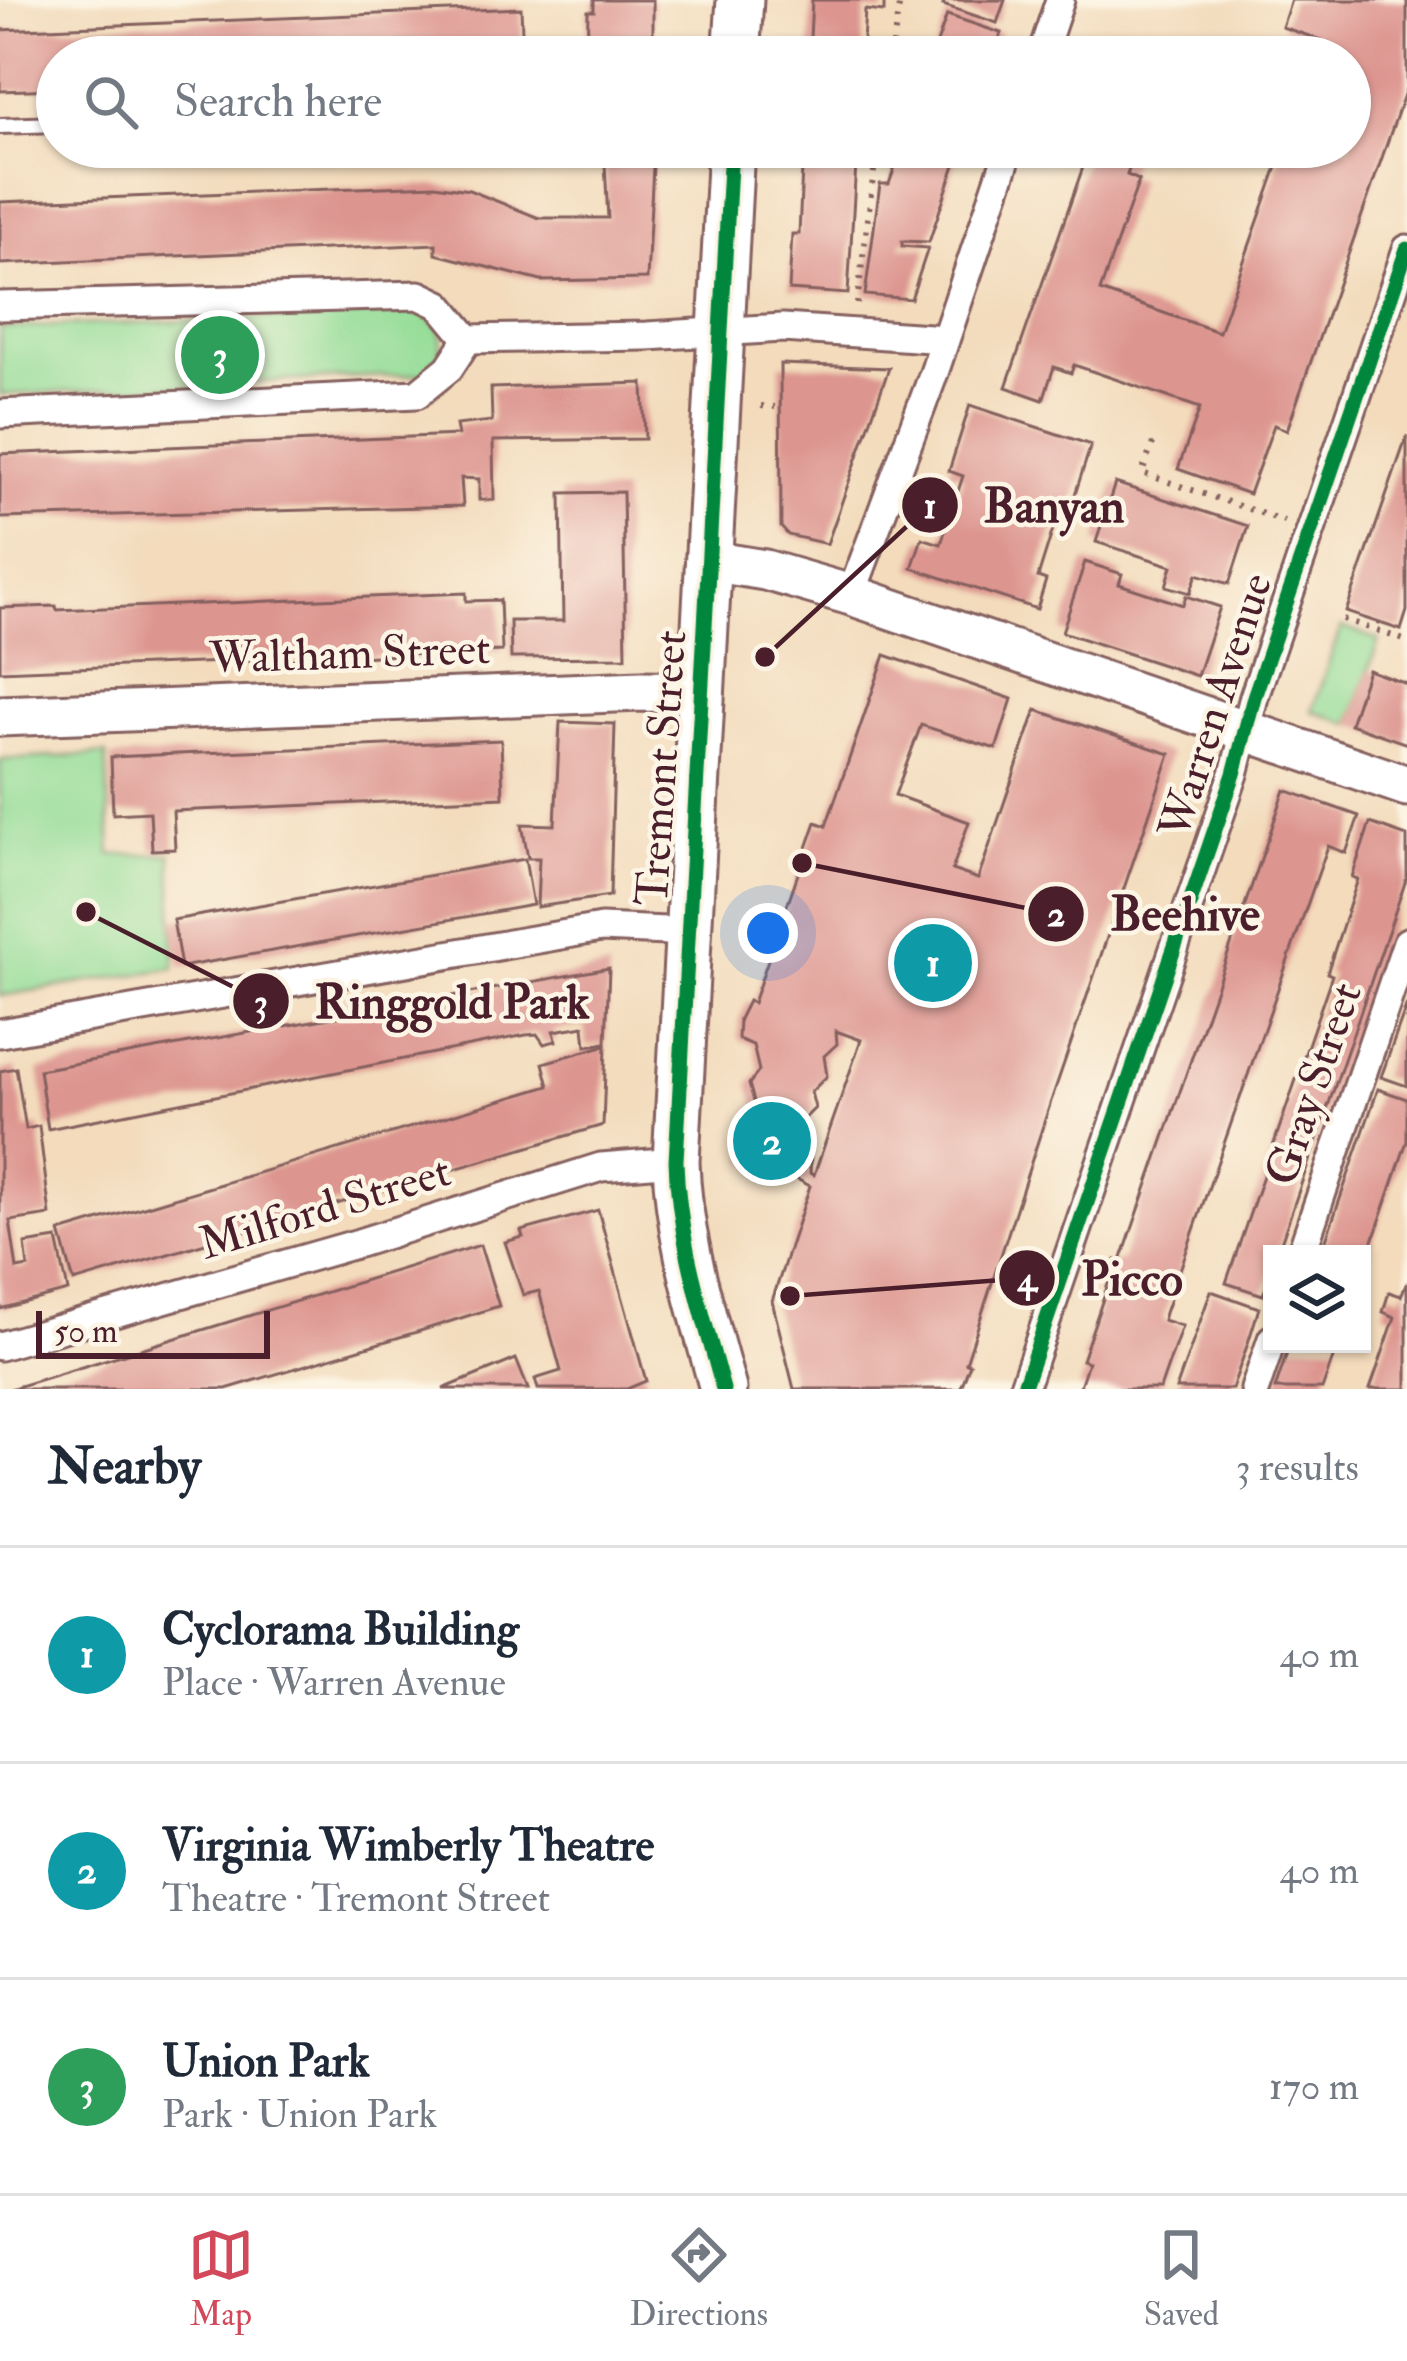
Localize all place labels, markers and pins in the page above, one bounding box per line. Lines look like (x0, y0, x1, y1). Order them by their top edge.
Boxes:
pin: 3 (181, 310, 259, 400)
callout: Banyan (900, 463, 1148, 547)
callout: Beehive (1026, 872, 1283, 956)
pin: 1 (894, 918, 972, 1008)
callout: Ringgold Park (231, 959, 614, 1043)
pin: 2 (733, 1096, 811, 1186)
callout: Picco (997, 1236, 1207, 1320)

